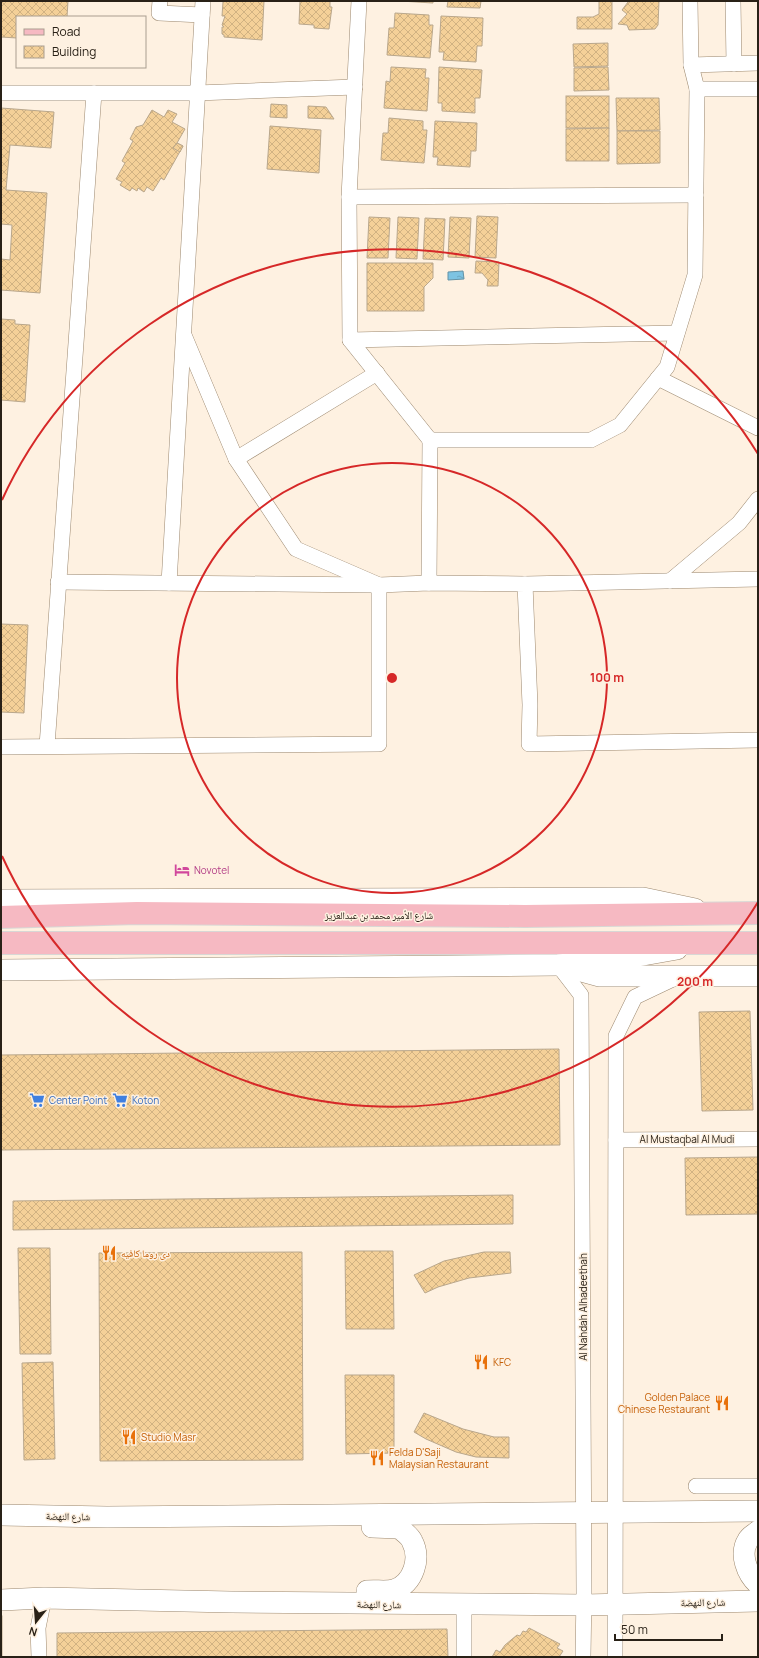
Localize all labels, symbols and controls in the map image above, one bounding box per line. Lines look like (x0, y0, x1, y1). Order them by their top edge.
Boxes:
legend (16, 16, 146, 68)
text: Road (52, 23, 80, 40)
text: Building (52, 43, 96, 60)
text: 100 m (590, 669, 624, 686)
centre of rings (385, 671, 399, 685)
hotel icon: Novotel (173, 861, 191, 879)
place label: Novotel (194, 863, 229, 877)
street label: شارع الأمير محمد بن عبدالعزيز (324, 908, 434, 922)
text: 200 m (677, 973, 713, 990)
supermarket icon: Center Point (28, 1091, 46, 1109)
supermarket icon: Koton (111, 1091, 129, 1109)
place label: Center Point (49, 1093, 107, 1107)
place label: Koton (132, 1093, 159, 1107)
street label: Al Mustaqbal Al Mudi (640, 1132, 734, 1146)
restaurant icon: دى روما كافيه (100, 1244, 118, 1262)
place label: دى روما كافيه (121, 1246, 170, 1260)
street label: Al Nahdah Alhadeethah (576, 1253, 590, 1361)
restaurant icon: KFC (472, 1353, 490, 1371)
place label: KFC (493, 1355, 511, 1369)
place label: Golden Palace Chinese Restaurant (618, 1390, 710, 1416)
restaurant icon: Golden Palace Chinese Restaurant (713, 1394, 731, 1412)
restaurant icon: Studio Masr (120, 1428, 138, 1446)
place label: Studio Masr (141, 1430, 196, 1444)
place label: Felda D'Saji Malaysian Restaurant (389, 1445, 489, 1471)
restaurant icon: Felda D'Saji Malaysian Restaurant (368, 1449, 386, 1467)
street label: شارع النهضة (46, 1509, 91, 1523)
street label: شارع النهضة (681, 1595, 726, 1609)
street label: شارع النهضة (357, 1597, 402, 1611)
north arrow (16, 1602, 56, 1642)
scale bar (615, 1616, 722, 1642)
text: 50 m (621, 1621, 648, 1638)
text: N (27, 1624, 39, 1640)

